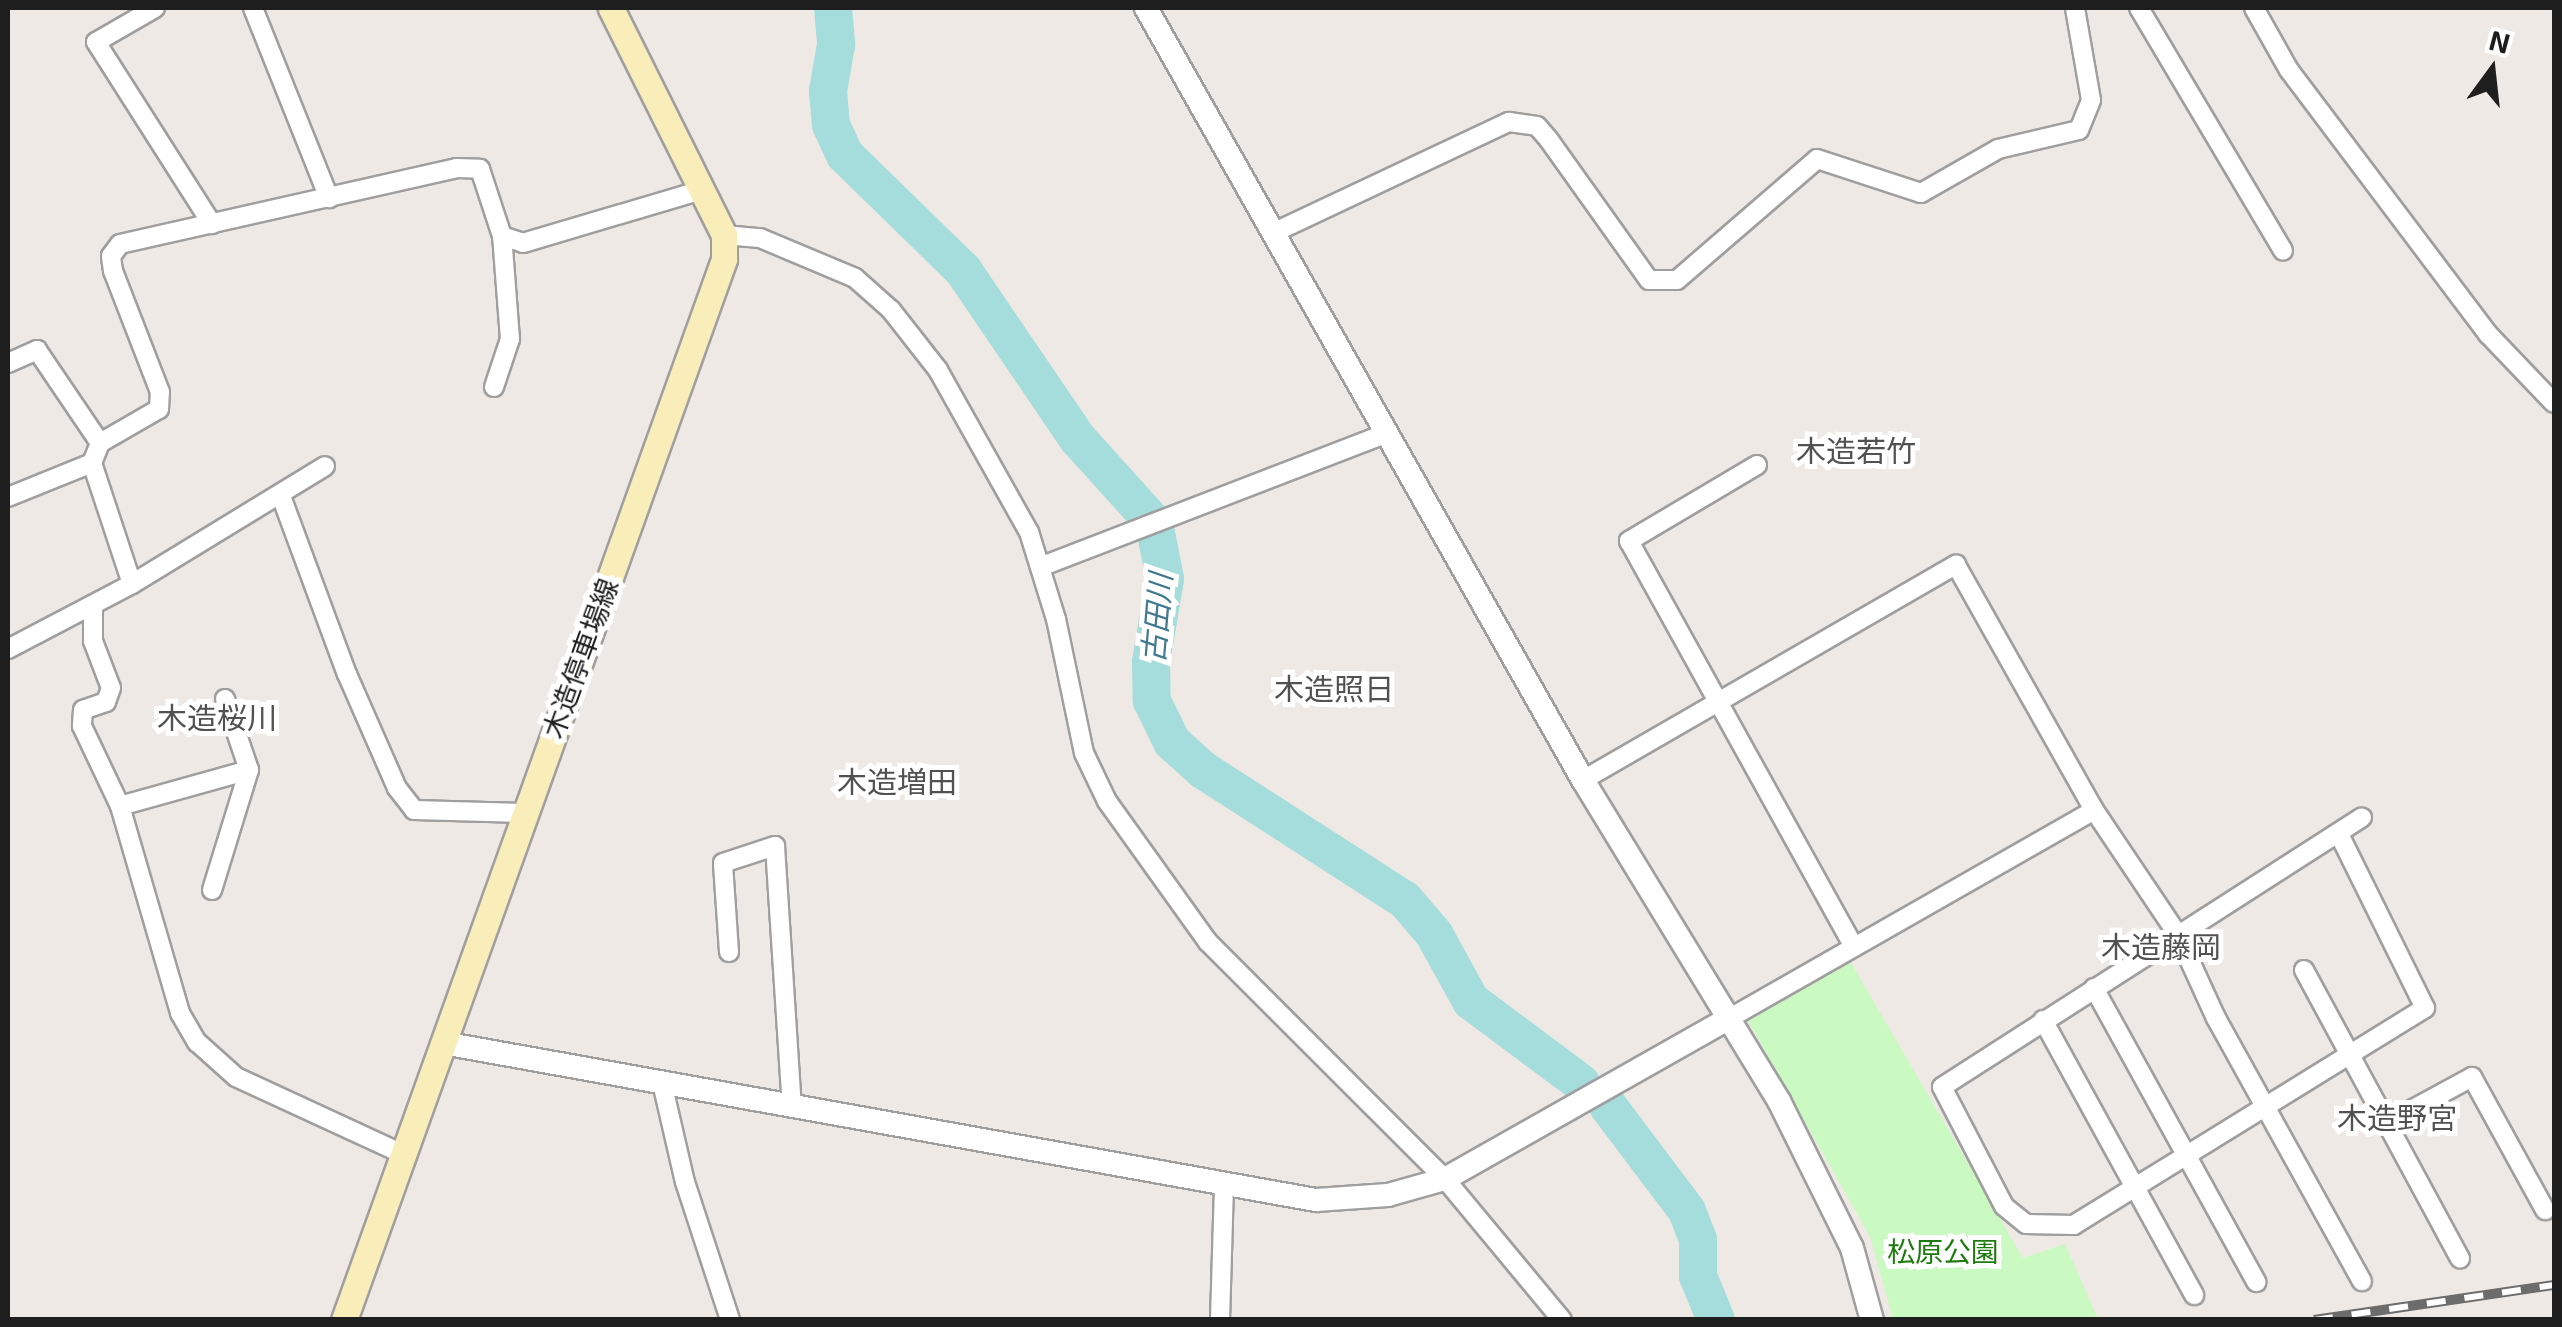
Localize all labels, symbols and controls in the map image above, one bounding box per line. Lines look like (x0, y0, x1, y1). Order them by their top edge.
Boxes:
north arrow (2442, 20, 2542, 120)
text: N (2486, 22, 2514, 60)
district label: 木造若竹 (1796, 432, 1916, 468)
water label: 古田川 (1134, 572, 1178, 664)
street label: 木造停車場線 (535, 573, 625, 743)
district label: 木造照日 (1274, 670, 1394, 706)
district label: 木造桜川 (157, 699, 277, 735)
district label: 木造増田 (837, 763, 957, 799)
district label: 木造藤岡 (2101, 928, 2221, 964)
district label: 木造野宮 (2337, 1099, 2457, 1135)
park label: 松原公園 (1887, 1234, 1999, 1268)

